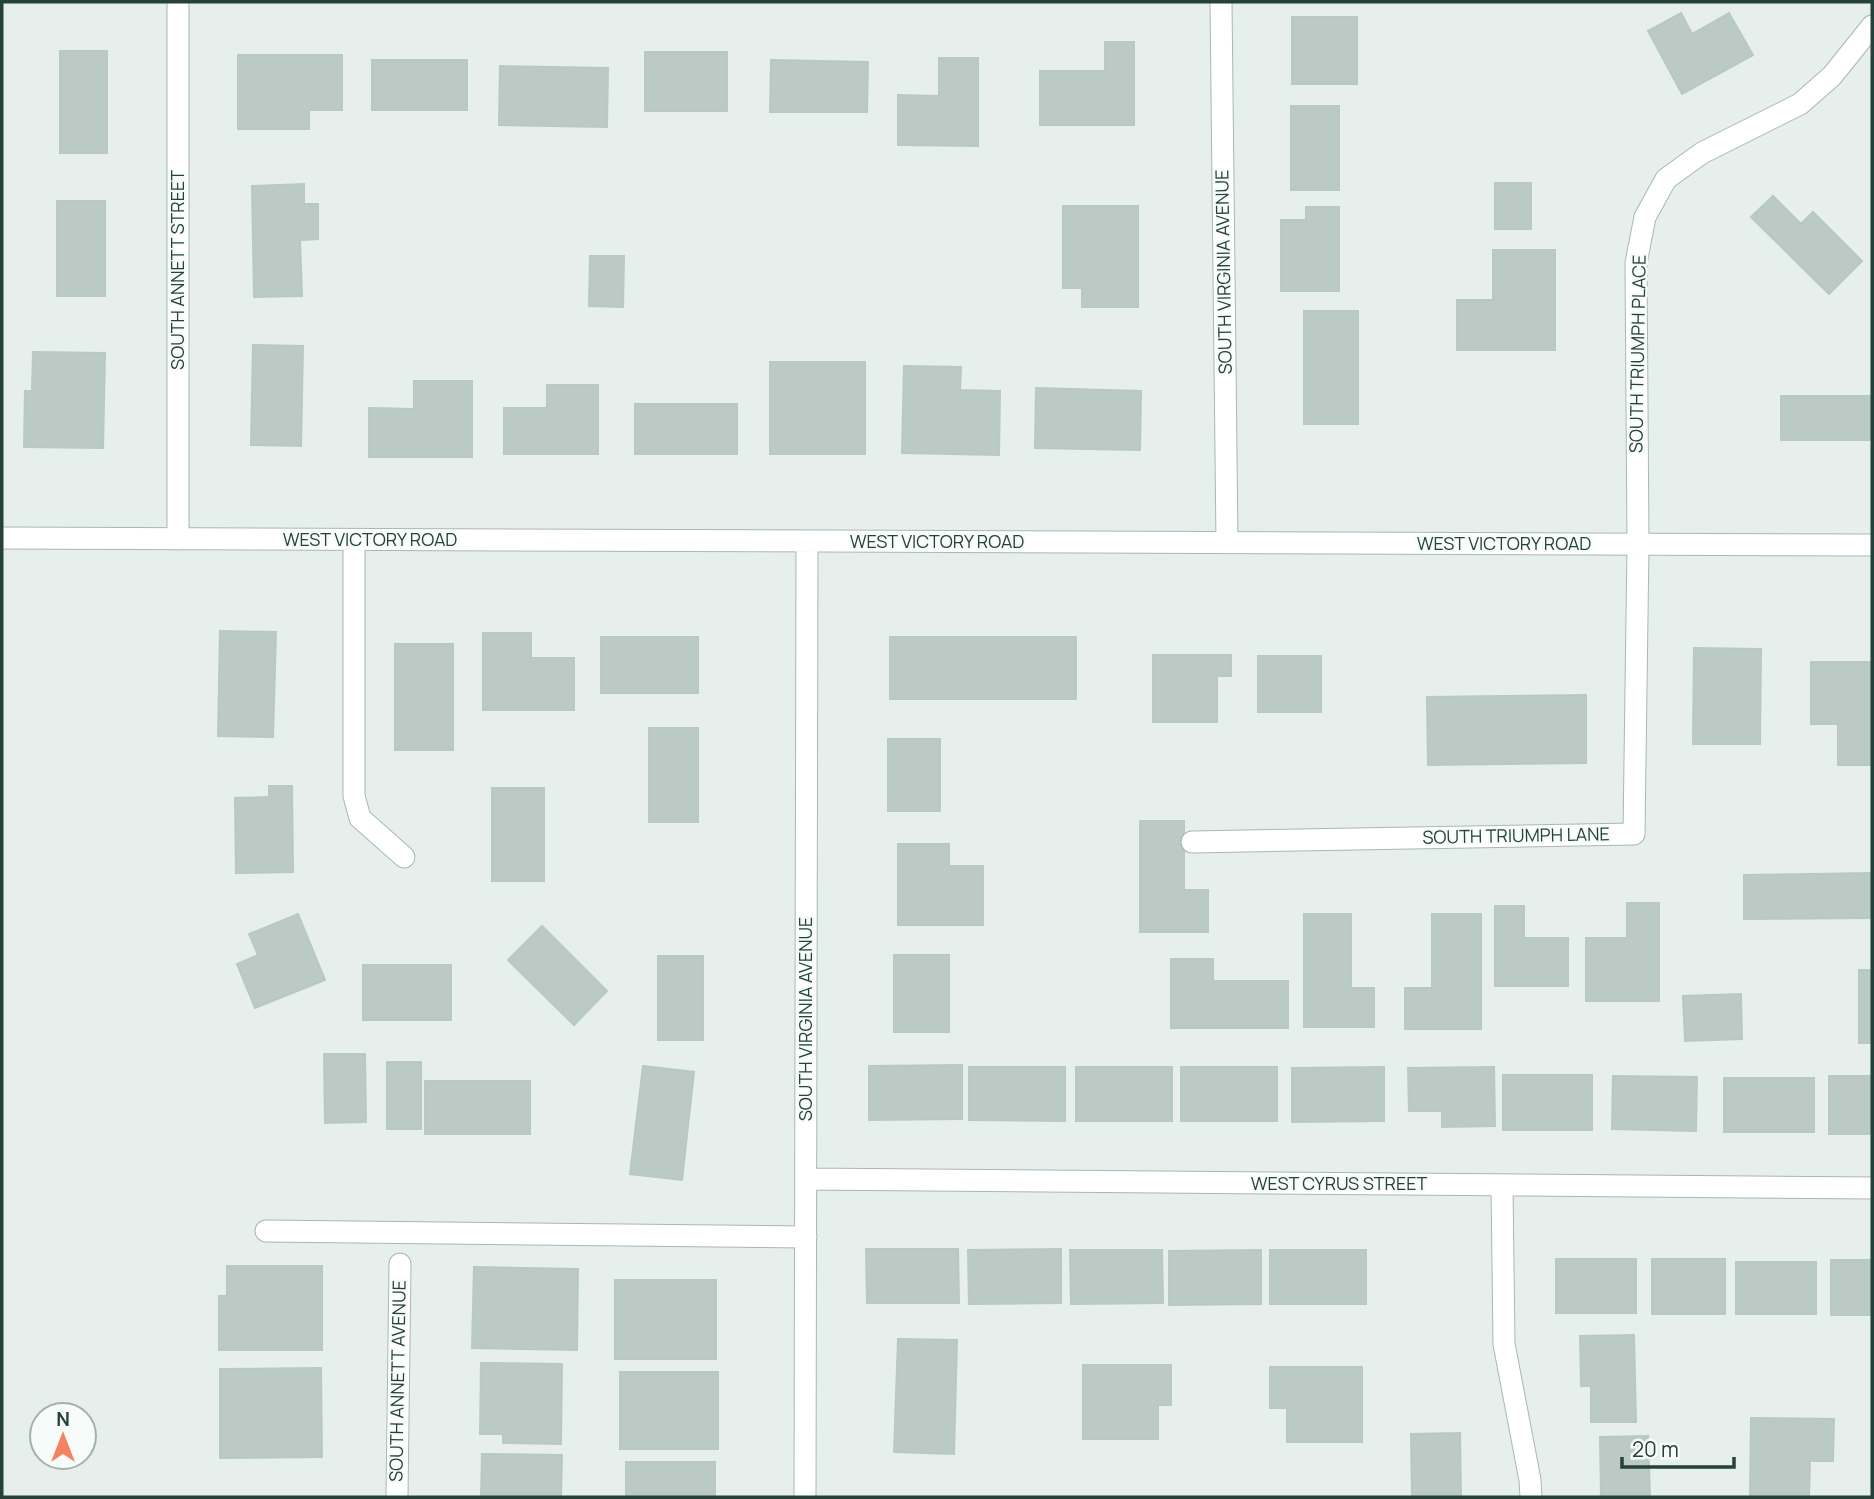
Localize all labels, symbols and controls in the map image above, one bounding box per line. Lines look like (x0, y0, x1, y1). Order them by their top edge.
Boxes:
street label: SOUTH VIRGINIA AVENUE (1209, 169, 1237, 375)
street label: SOUTH ANNETT STREET (165, 170, 189, 370)
street label: SOUTH TRIUMPH PLACE (1623, 255, 1651, 453)
street label: WEST VICTORY ROAD (283, 527, 457, 551)
street label: WEST VICTORY ROAD (850, 529, 1024, 553)
street label: WEST VICTORY ROAD (1417, 531, 1591, 555)
street label: SOUTH TRIUMPH LANE (1422, 821, 1610, 849)
street label: SOUTH VIRGINIA AVENUE (793, 917, 817, 1121)
street label: WEST CYRUS STREET (1251, 1171, 1427, 1195)
street label: SOUTH ANNETT AVENUE (383, 1280, 411, 1482)
north arrow (28, 1401, 98, 1471)
text: N (56, 1406, 70, 1432)
scale bar (1622, 1426, 1734, 1470)
text: 20 m (1632, 1435, 1679, 1463)

